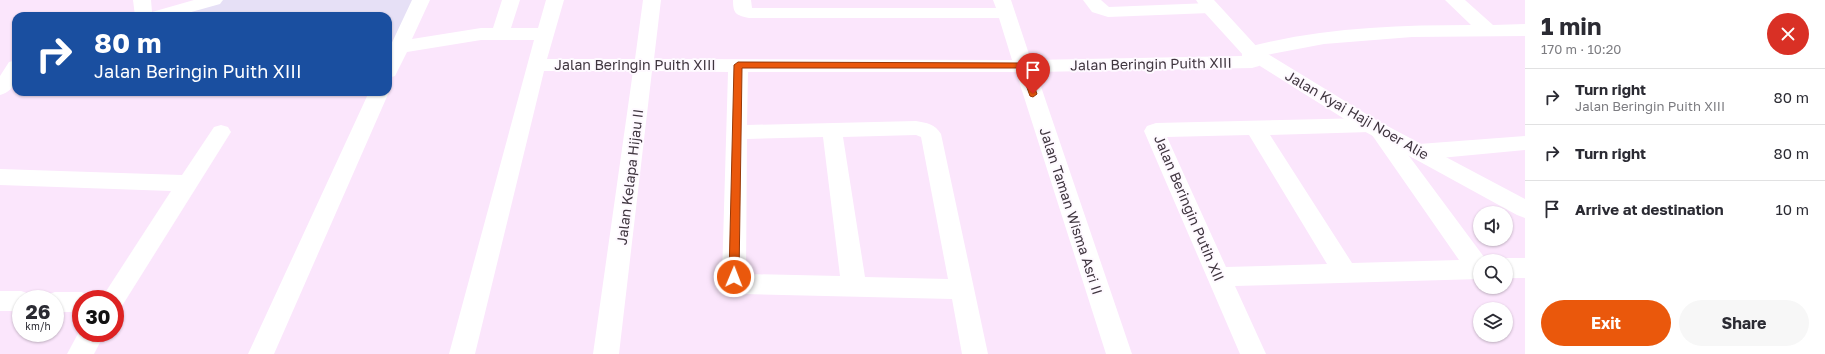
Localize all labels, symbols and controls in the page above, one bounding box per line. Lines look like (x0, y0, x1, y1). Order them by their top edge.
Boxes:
text: 1 min (1541, 11, 1601, 40)
button: close (1767, 13, 1809, 55)
text: 80 m (94, 26, 162, 59)
icon: right (28, 28, 80, 80)
text: 170 m · 10:20 (1541, 41, 1621, 57)
pin (1016, 53, 1050, 94)
street label: Jalan Beringin Puith XIII (1070, 54, 1232, 73)
street label: Jalan Beringin Puith XIII (554, 56, 716, 73)
icon: arrive (1022, 59, 1044, 81)
text: Jalan Beringin Puith XIII (94, 60, 302, 82)
street label: Jalan Kyai Haji Noer Alie (1282, 66, 1432, 163)
text: Turn right (1575, 80, 1646, 98)
icon: right (1541, 86, 1563, 108)
text: 80 m (1774, 88, 1809, 106)
text: Jalan Beringin Puith XIII (1575, 98, 1725, 114)
street label: Jalan Kelapa Hijau II (613, 108, 646, 246)
street label: Jalan Taman Wisma Asri II (1036, 125, 1107, 296)
street label: Jalan Beringin Putih XII (1151, 132, 1228, 283)
icon: right (1541, 142, 1563, 164)
text: Turn right (1575, 144, 1646, 162)
text: 80 m (1774, 144, 1809, 162)
icon: arrive (1541, 198, 1563, 220)
text: Arrive at destination (1575, 200, 1724, 218)
text: 10 m (1775, 200, 1809, 218)
map controls (1473, 206, 1513, 342)
button: sound (1473, 206, 1513, 246)
button: search (1473, 254, 1513, 294)
position arrow (713, 256, 755, 298)
speed limit sign: 30 (72, 290, 124, 342)
text: 26 (26, 299, 50, 323)
button: Exit (1541, 300, 1671, 346)
button: Share (1679, 300, 1809, 346)
button: layers (1473, 302, 1513, 342)
text: km/h (25, 320, 51, 332)

